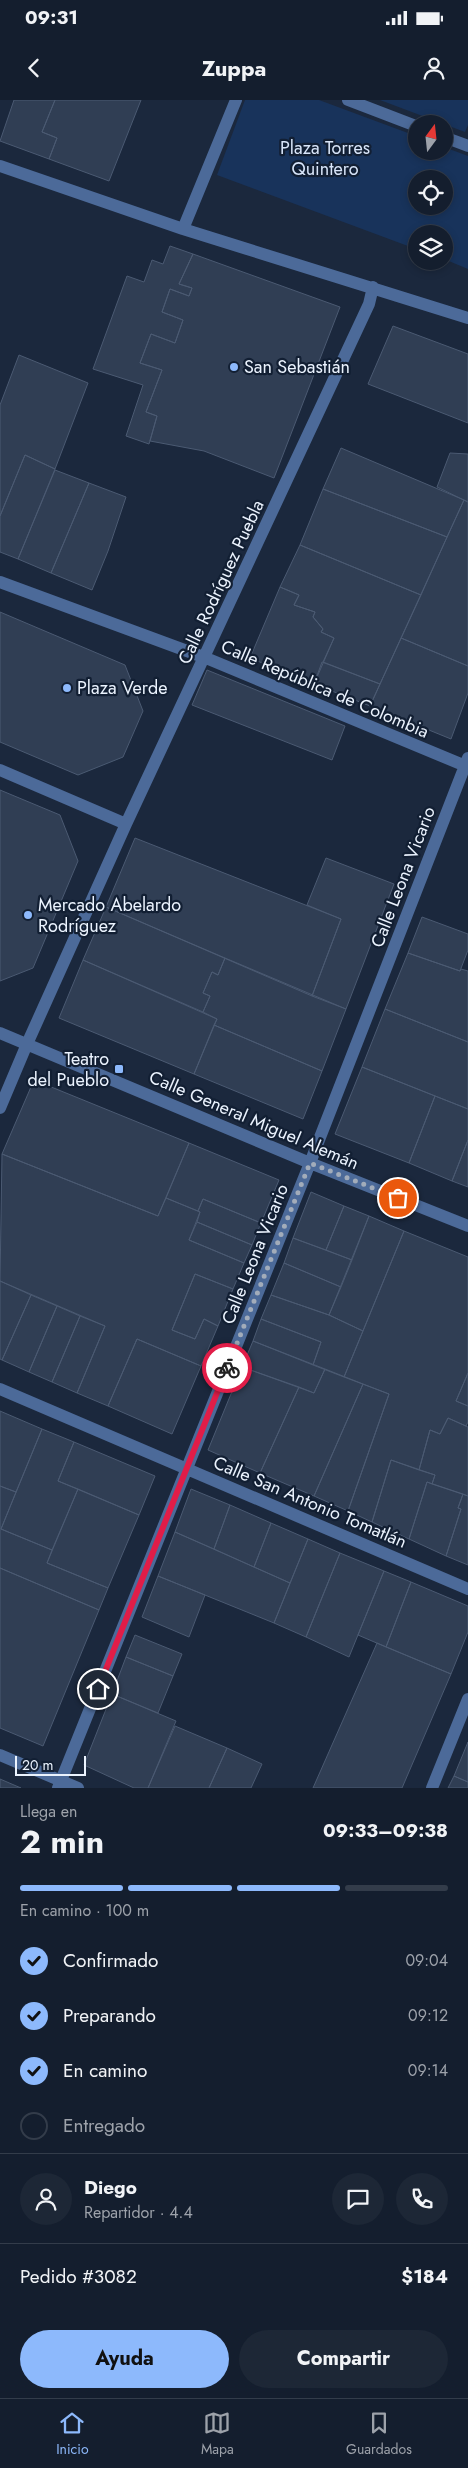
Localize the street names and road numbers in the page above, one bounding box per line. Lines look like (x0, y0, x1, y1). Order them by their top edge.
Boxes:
street label: Calle Rodríguez Puebla (171, 496, 271, 668)
street label: Calle República de Colombia (217, 633, 433, 745)
street label: Calle Leona Vicario (364, 803, 442, 951)
street label: Calle General Miguel Alemán (145, 1064, 363, 1176)
street label: Calle Leona Vicario (215, 1180, 295, 1328)
street label: Calle San Antonio Tomatlán (209, 1449, 411, 1555)

